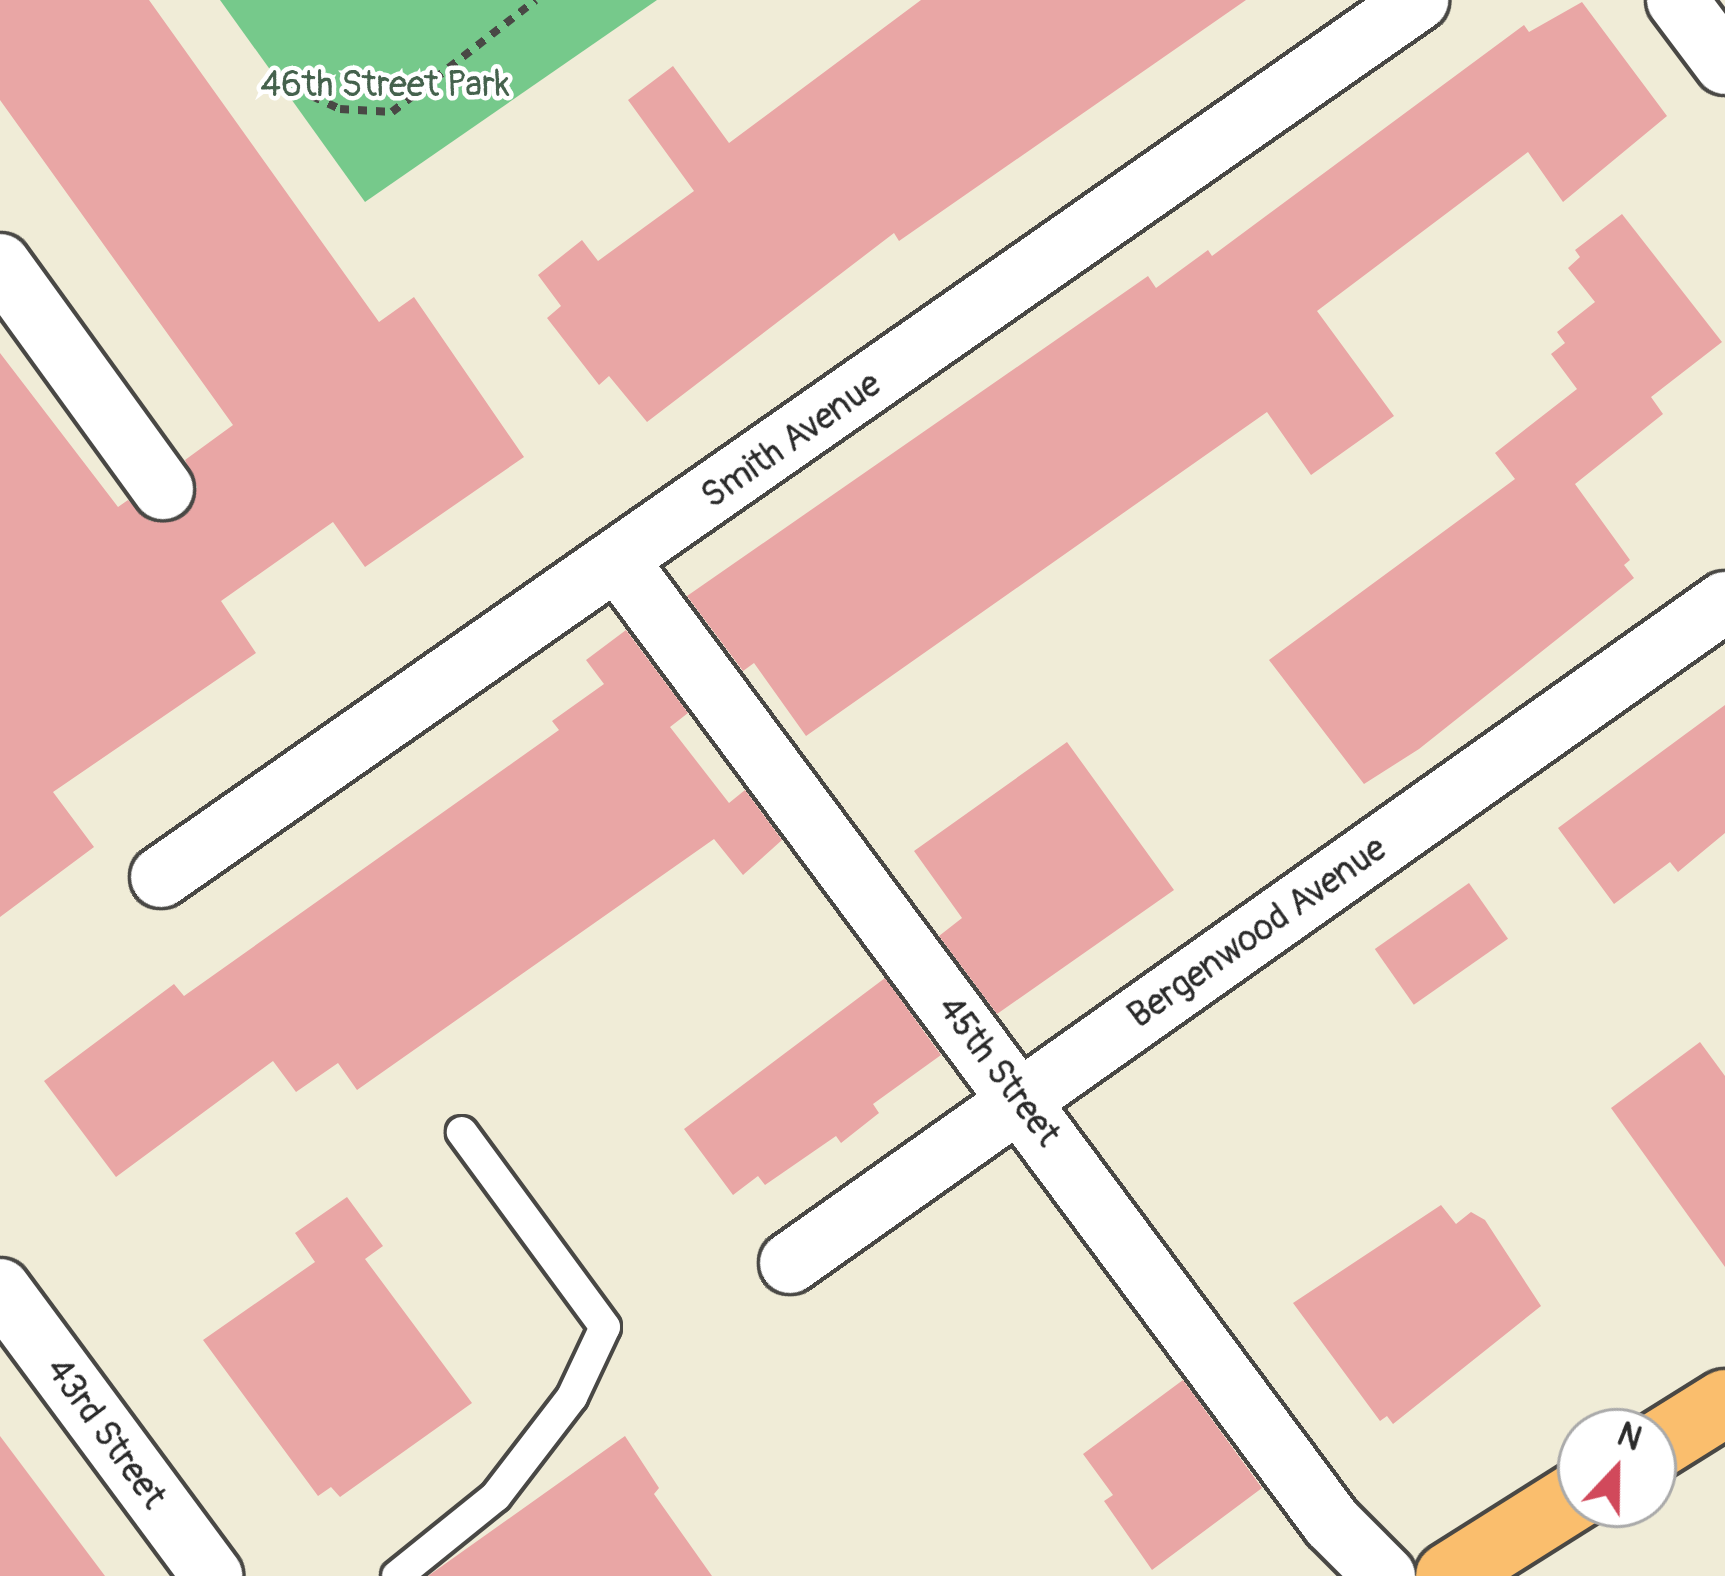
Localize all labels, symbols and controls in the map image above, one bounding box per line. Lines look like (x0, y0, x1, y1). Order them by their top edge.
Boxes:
park label: 46th Street Park (260, 63, 510, 107)
street label: Smith Avenue (693, 362, 889, 518)
street label: Bergenwood Avenue (1119, 827, 1395, 1037)
street label: 45th Street (928, 987, 1070, 1155)
street label: 43rd Street (37, 1349, 175, 1517)
north arrow (1557, 1408, 1677, 1528)
text: N (1612, 1414, 1648, 1460)

